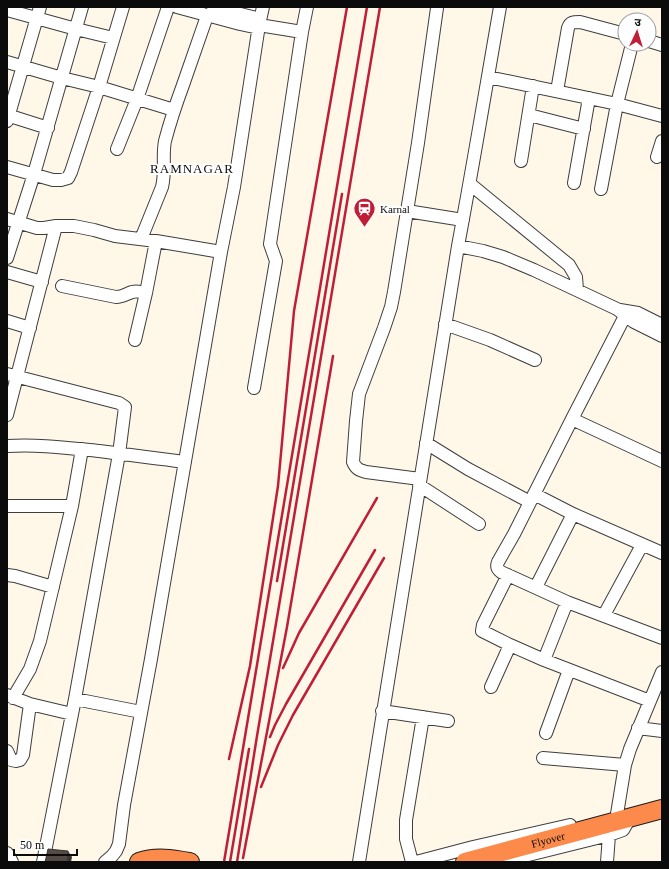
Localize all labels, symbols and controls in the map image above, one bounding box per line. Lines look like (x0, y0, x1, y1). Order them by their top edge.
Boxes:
north arrow (617, 12, 657, 52)
text: उ (634, 16, 642, 28)
district label: RAMNAGAR (150, 161, 234, 176)
station icon: Karnal (351, 196, 377, 229)
place label: Karnal (380, 203, 410, 215)
street label: Flyover (530, 829, 566, 850)
scale bar (14, 831, 77, 857)
text: 50 m (20, 838, 45, 852)

